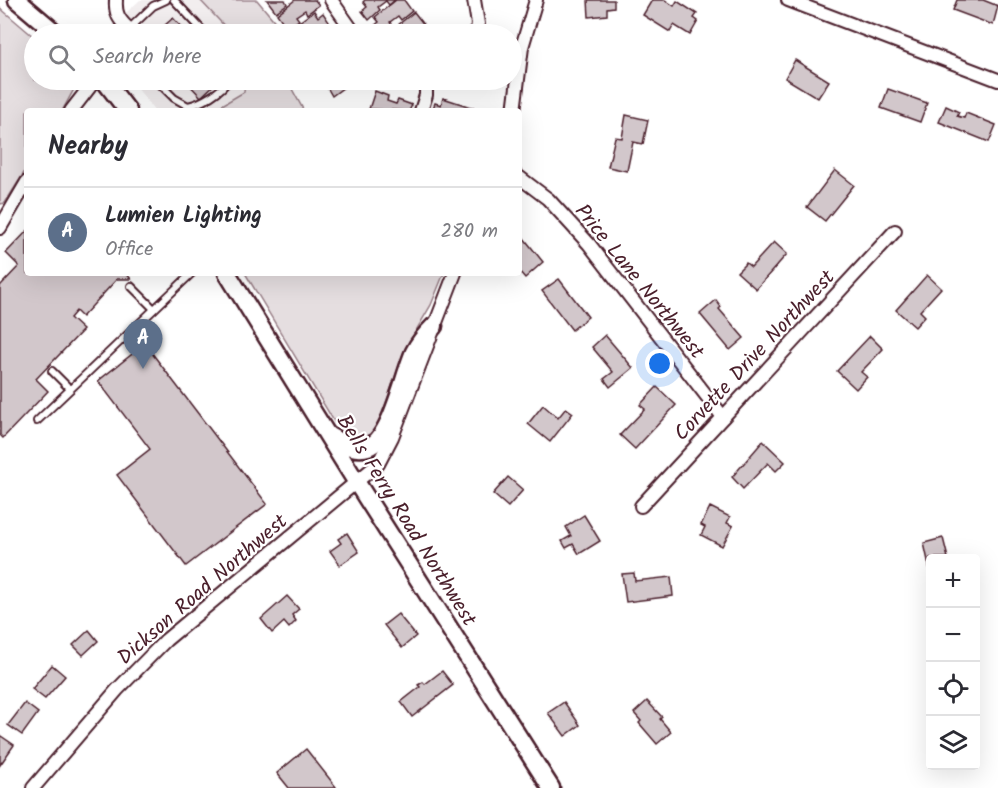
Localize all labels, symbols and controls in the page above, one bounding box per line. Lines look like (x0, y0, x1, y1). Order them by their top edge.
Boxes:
search box (24, 24, 522, 90)
text: Search here (93, 40, 201, 75)
icon: search (45, 41, 78, 74)
text: Nearby (48, 126, 128, 168)
street label: Price Lane Northwest (566, 197, 713, 367)
text: Lumien Lighting (105, 199, 262, 234)
text: A (61, 216, 74, 248)
text: 280 m (440, 216, 498, 248)
text: Office (105, 234, 153, 266)
street label: Corvette Drive Northwest (666, 262, 844, 449)
pin: A (124, 320, 162, 369)
your location (645, 349, 674, 378)
street label: Bells Ferry Road Northwest (327, 408, 485, 634)
street label: Dickson Road Northwest (110, 506, 296, 674)
map controls (926, 554, 980, 770)
button: + (926, 554, 980, 608)
button: − (926, 608, 980, 662)
button: locate (926, 662, 980, 716)
button: layers (926, 716, 980, 770)

